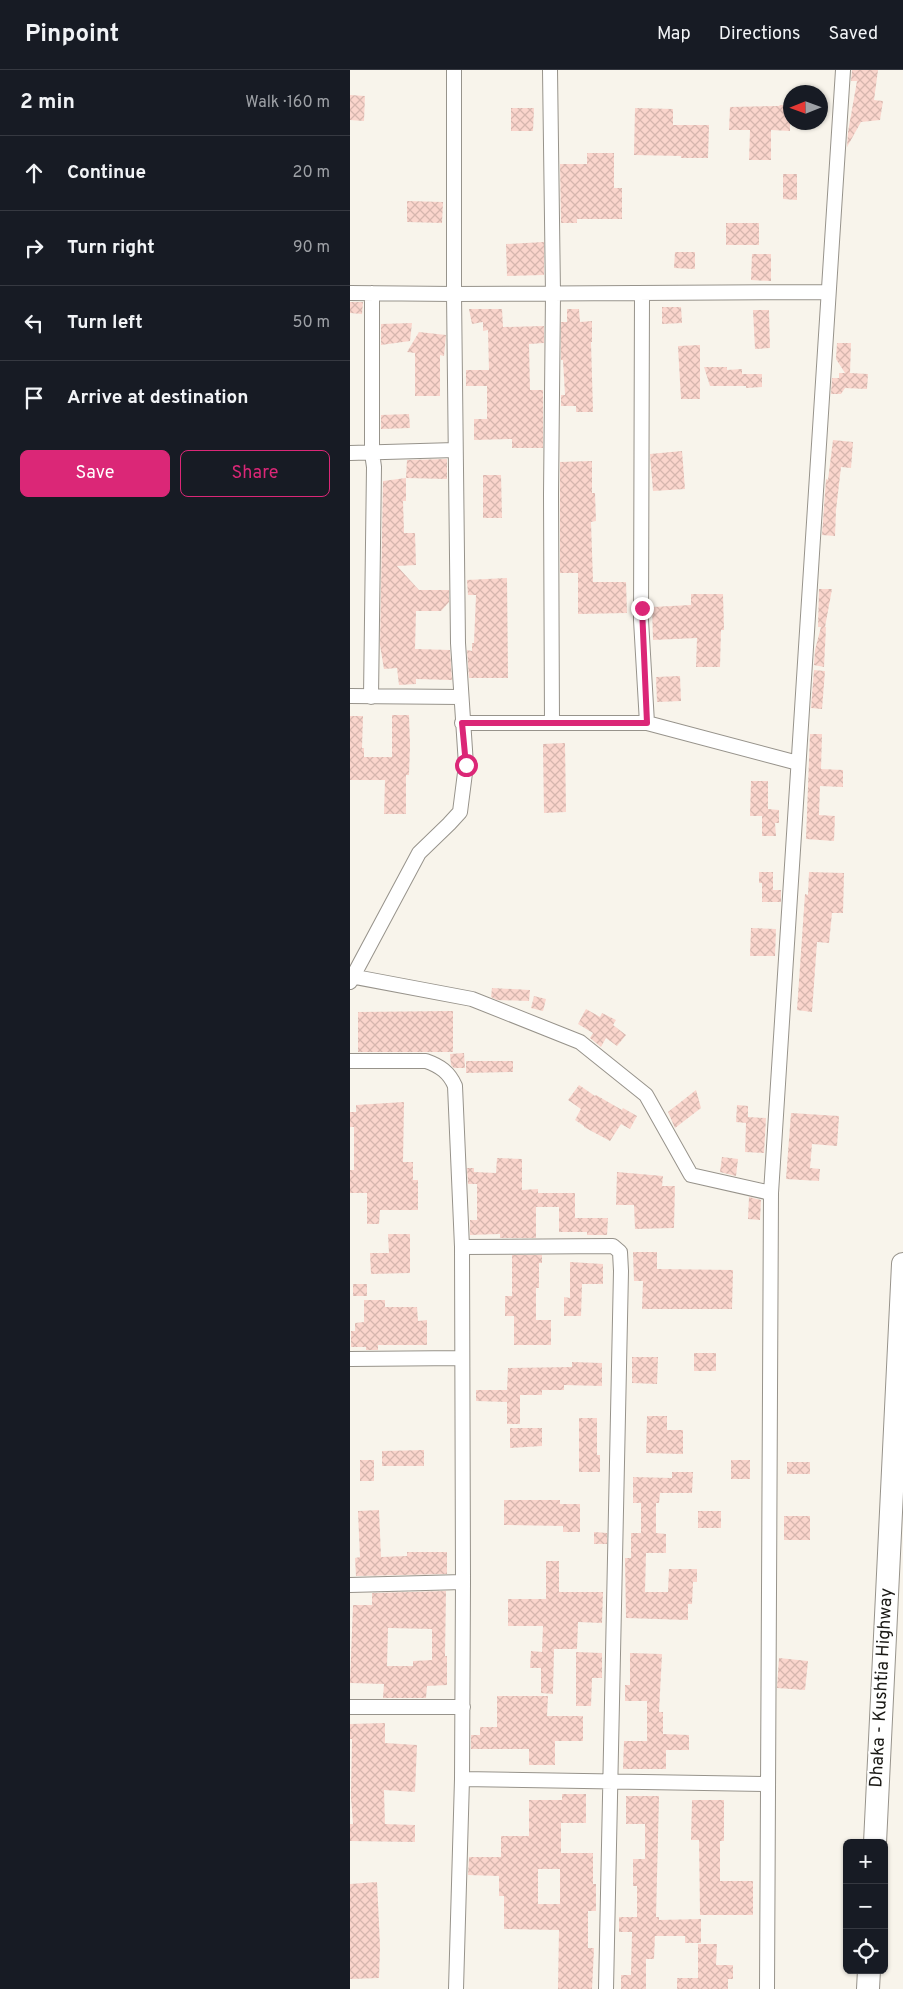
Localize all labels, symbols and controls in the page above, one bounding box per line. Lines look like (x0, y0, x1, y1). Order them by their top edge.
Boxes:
text: Pinpoint (25, 20, 119, 50)
text: Map (657, 23, 691, 46)
text: Directions (719, 23, 801, 46)
text: Saved (829, 23, 878, 46)
north arrow (783, 85, 828, 130)
text: 2 min (20, 89, 75, 116)
text: Walk · 160 m (245, 93, 330, 113)
icon: ahead (20, 159, 48, 187)
text: Continue (67, 161, 146, 185)
text: 20 m (293, 163, 330, 183)
icon: right (20, 234, 48, 262)
text: Turn right (67, 236, 155, 260)
text: 90 m (293, 238, 330, 258)
icon: left (20, 309, 48, 337)
text: Turn left (67, 311, 143, 335)
text: 50 m (293, 313, 330, 333)
icon: arrive (20, 384, 48, 412)
text: Arrive at destination (67, 386, 248, 410)
button: Save (20, 450, 170, 497)
button: Share (180, 450, 330, 497)
route end (631, 597, 654, 620)
route start (455, 754, 478, 777)
street label: Dhaka - Kushtia Highway (865, 1588, 899, 1788)
map controls (843, 1839, 888, 1974)
button: + (843, 1839, 888, 1884)
button: − (843, 1884, 888, 1929)
button: locate (843, 1929, 888, 1974)

